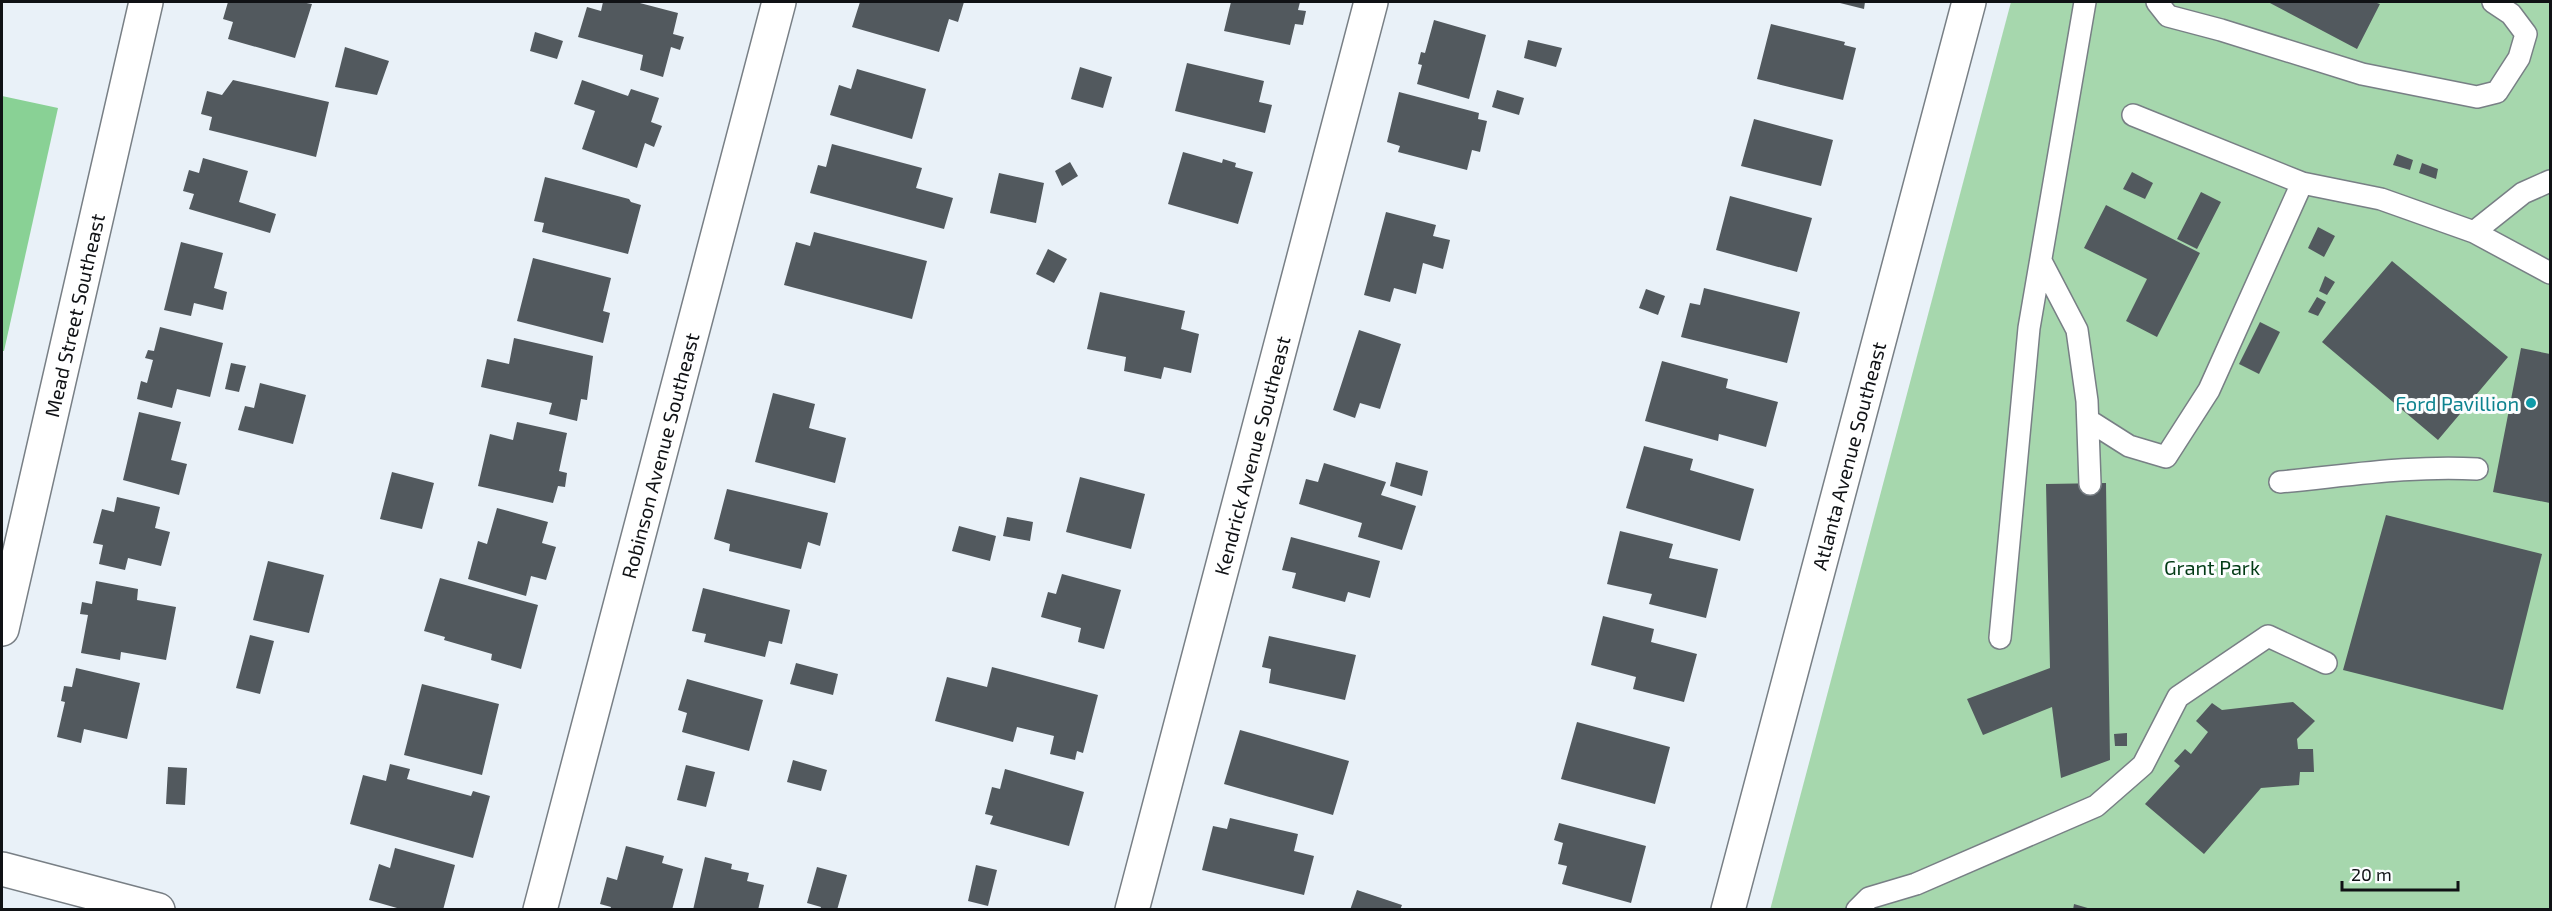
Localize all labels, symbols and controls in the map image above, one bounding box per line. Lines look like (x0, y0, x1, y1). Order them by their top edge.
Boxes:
street label: Mead Street Southeast (39, 211, 109, 419)
street label: Robinson Avenue Southeast (616, 330, 704, 581)
street label: Kendrick Avenue Southeast (1209, 333, 1295, 578)
street label: Atlanta Avenue Southeast (1807, 339, 1890, 573)
place label: Ford Pavillion (2395, 391, 2519, 415)
marker: Ford Pavillion (2524, 396, 2538, 410)
park label: Grant Park (2164, 555, 2260, 579)
scale bar (2342, 854, 2458, 892)
text: 20 m (2351, 863, 2392, 885)

